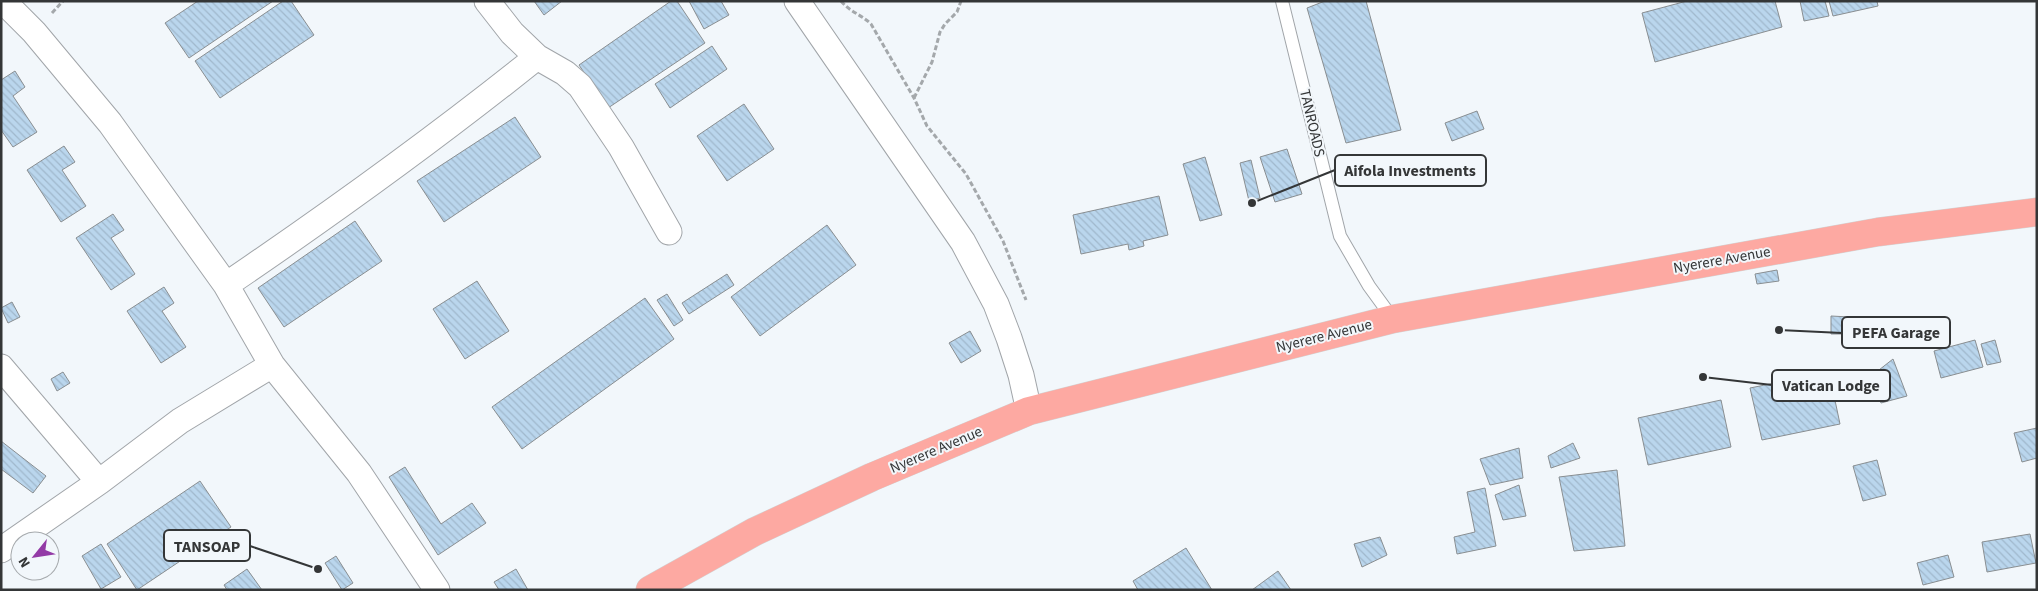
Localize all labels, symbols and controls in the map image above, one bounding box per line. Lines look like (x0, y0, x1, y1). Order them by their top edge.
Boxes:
street label: TANROADS (1294, 87, 1330, 159)
callout: Aifola Investments (1335, 155, 1486, 186)
text: Aifola Investments (1343, 160, 1476, 182)
street label: Nyerere Avenue (1672, 241, 1772, 279)
street label: Nyerere Avenue (1274, 314, 1374, 358)
callout: PEFA Garage (1842, 317, 1950, 348)
text: PEFA Garage (1852, 322, 1940, 344)
callout: Vatican Lodge (1772, 370, 1890, 401)
text: Vatican Lodge (1781, 375, 1880, 397)
street label: Nyerere Avenue (887, 421, 985, 479)
callout: TANSOAP (164, 530, 250, 561)
north arrow (10, 531, 60, 581)
text: TANSOAP (174, 536, 240, 558)
text: N (14, 553, 36, 571)

